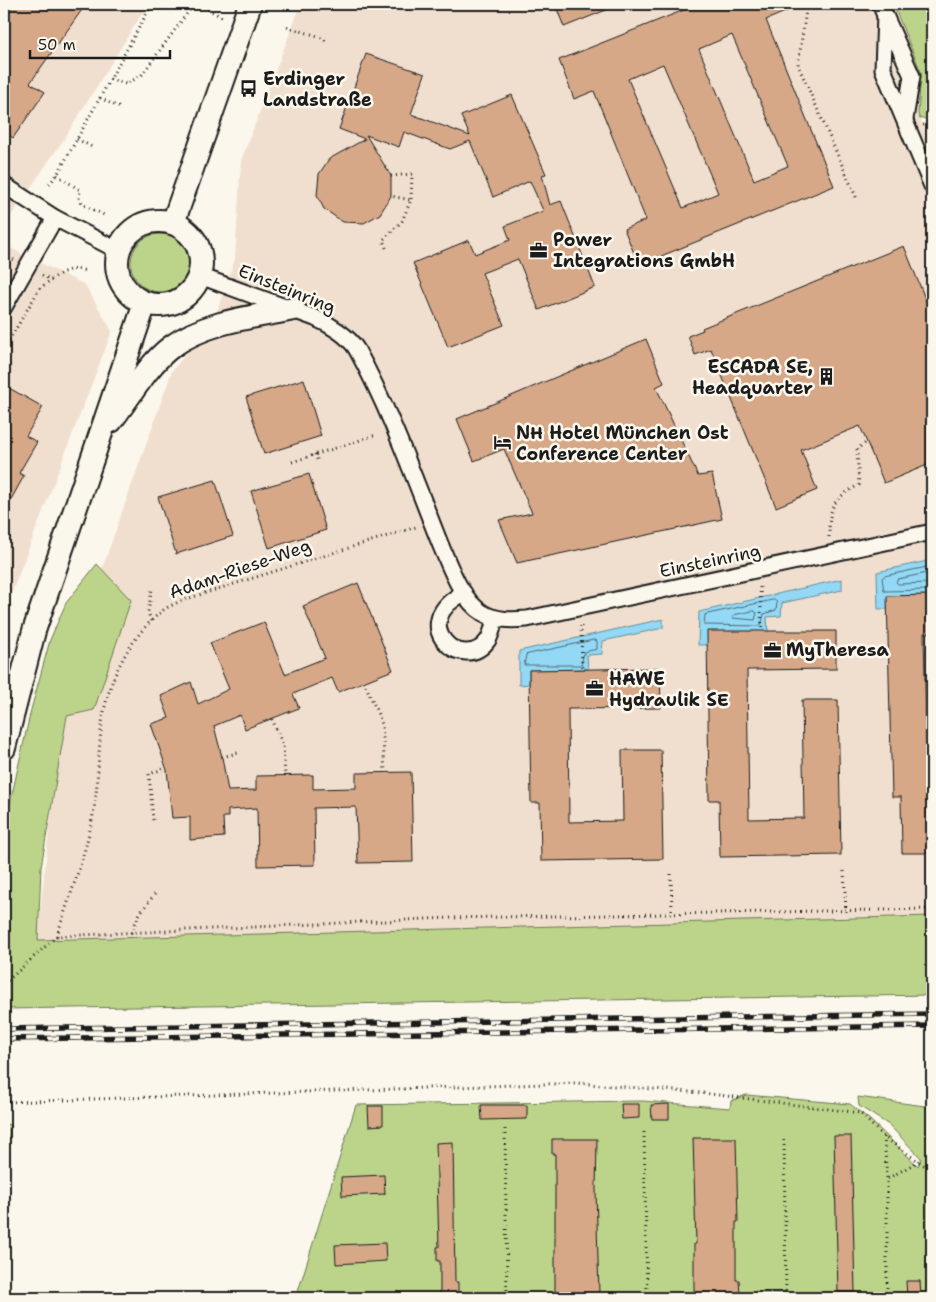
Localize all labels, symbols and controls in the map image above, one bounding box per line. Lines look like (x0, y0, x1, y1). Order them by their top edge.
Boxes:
scale bar (30, 28, 170, 60)
text: 50 m (38, 35, 76, 55)
place label: Erdinger Landstraße (263, 67, 372, 112)
bus stop icon: Erdinger Landstraße (239, 79, 259, 99)
place label: Power Integrations GmbH (553, 228, 735, 273)
office icon: Power Integrations GmbH (529, 240, 549, 260)
street label: Einsteinring (235, 259, 339, 319)
place label: ESCADA SE, Headquarter (692, 355, 813, 400)
building icon: ESCADA SE, Headquarter (817, 367, 837, 387)
place label: NH Hotel München Ost Conference Center (516, 421, 729, 466)
hotel icon: NH Hotel München Ost Conference Center (492, 433, 512, 453)
street label: Adam-Riese-Weg (166, 533, 314, 605)
street label: Einsteinring (657, 539, 763, 583)
place label: MyTheresa (786, 638, 889, 662)
office icon: MyTheresa (762, 640, 782, 660)
place label: HAWE Hydraulik SE (609, 667, 729, 712)
office icon: HAWE Hydraulik SE (585, 679, 605, 699)

